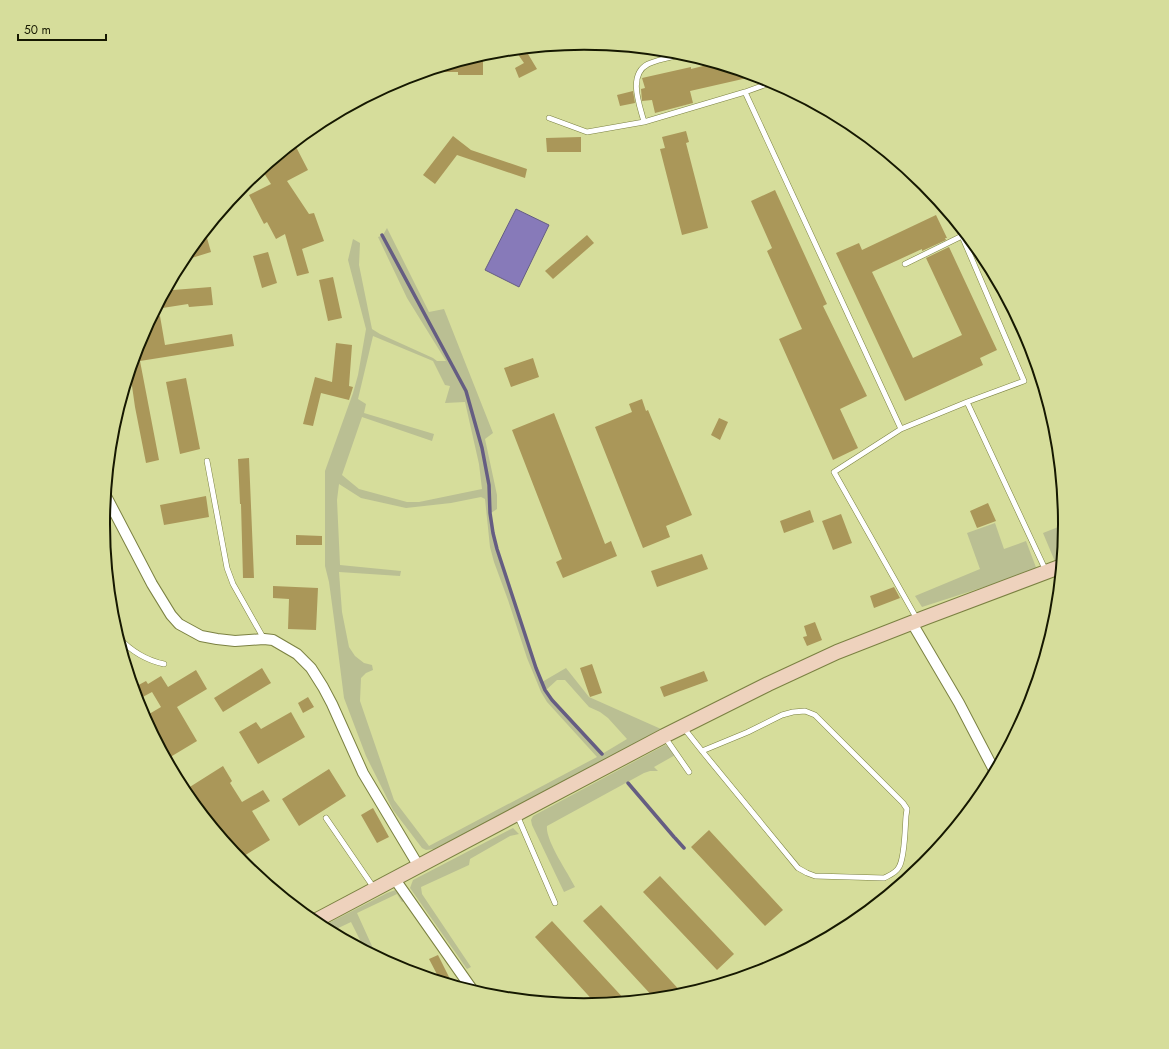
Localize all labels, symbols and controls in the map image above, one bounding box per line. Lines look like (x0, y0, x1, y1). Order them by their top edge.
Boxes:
scale bar (18, 16, 106, 42)
text: 50 m (24, 21, 51, 39)

